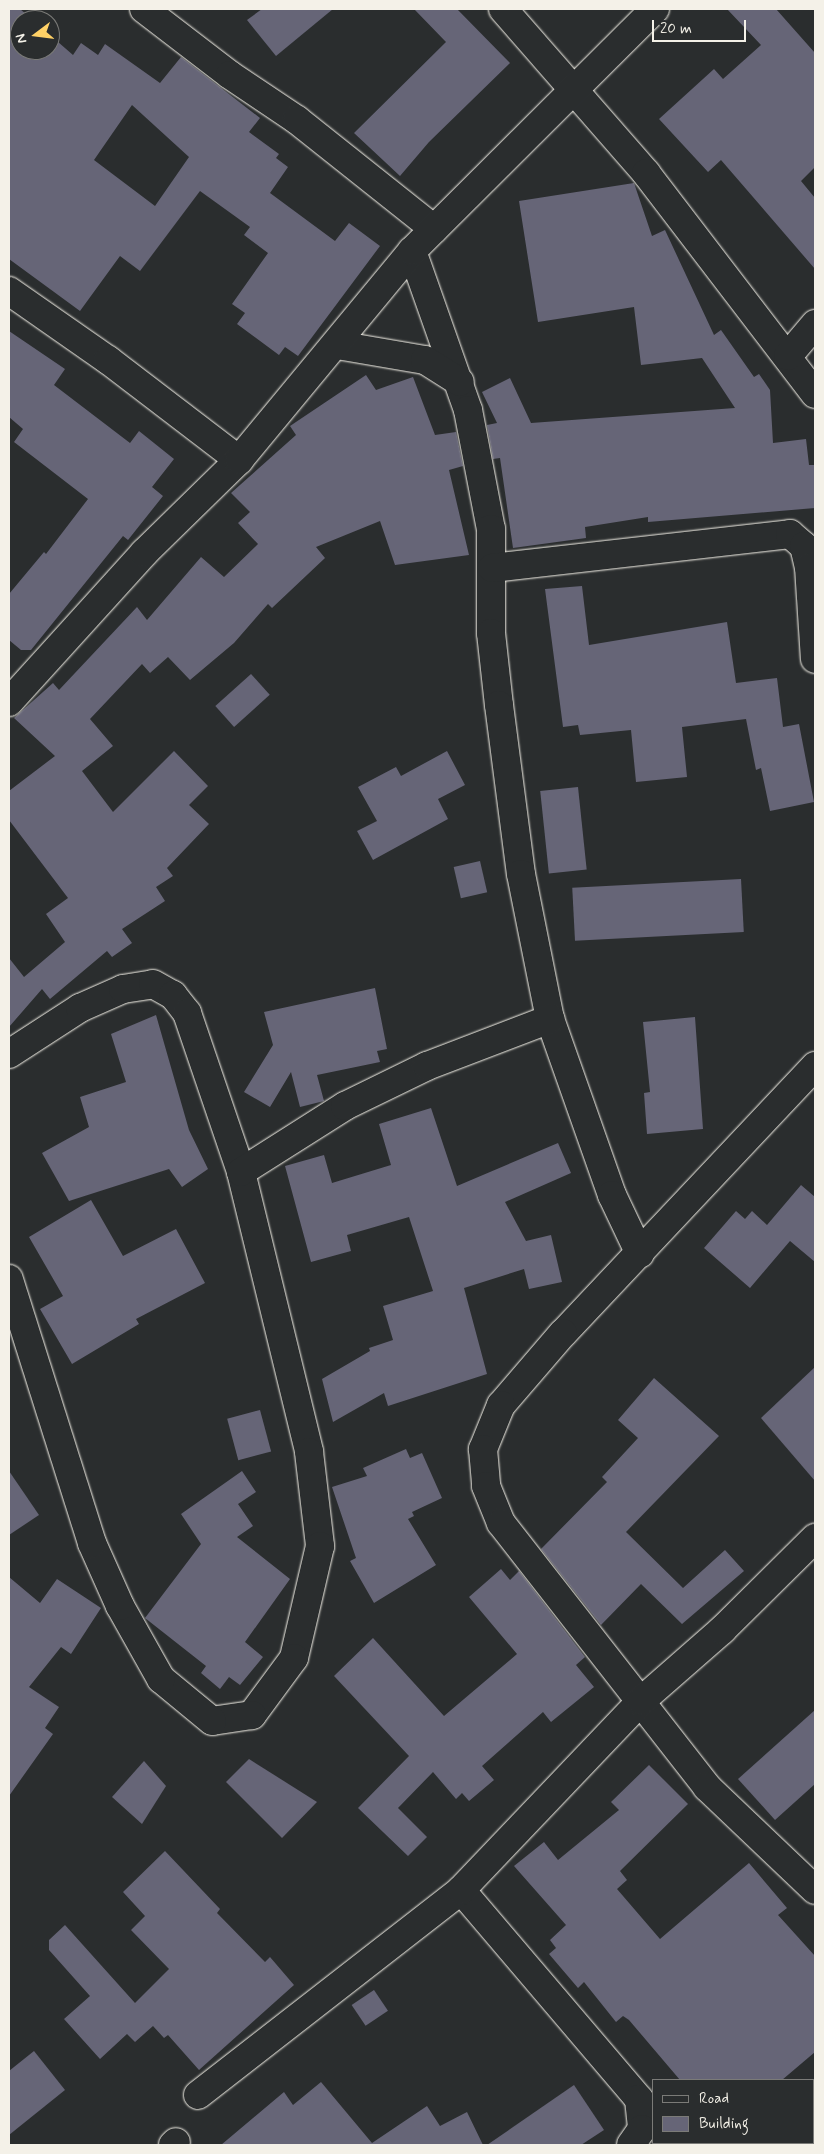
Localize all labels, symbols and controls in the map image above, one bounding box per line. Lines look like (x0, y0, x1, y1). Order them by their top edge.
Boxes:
north arrow (10, 10, 60, 60)
scale bar (654, 10, 748, 42)
text: 20 m (660, 19, 692, 39)
text: N (12, 32, 31, 45)
legend (652, 2079, 814, 2144)
text: Road (699, 2089, 729, 2109)
text: Building (699, 2114, 749, 2134)

